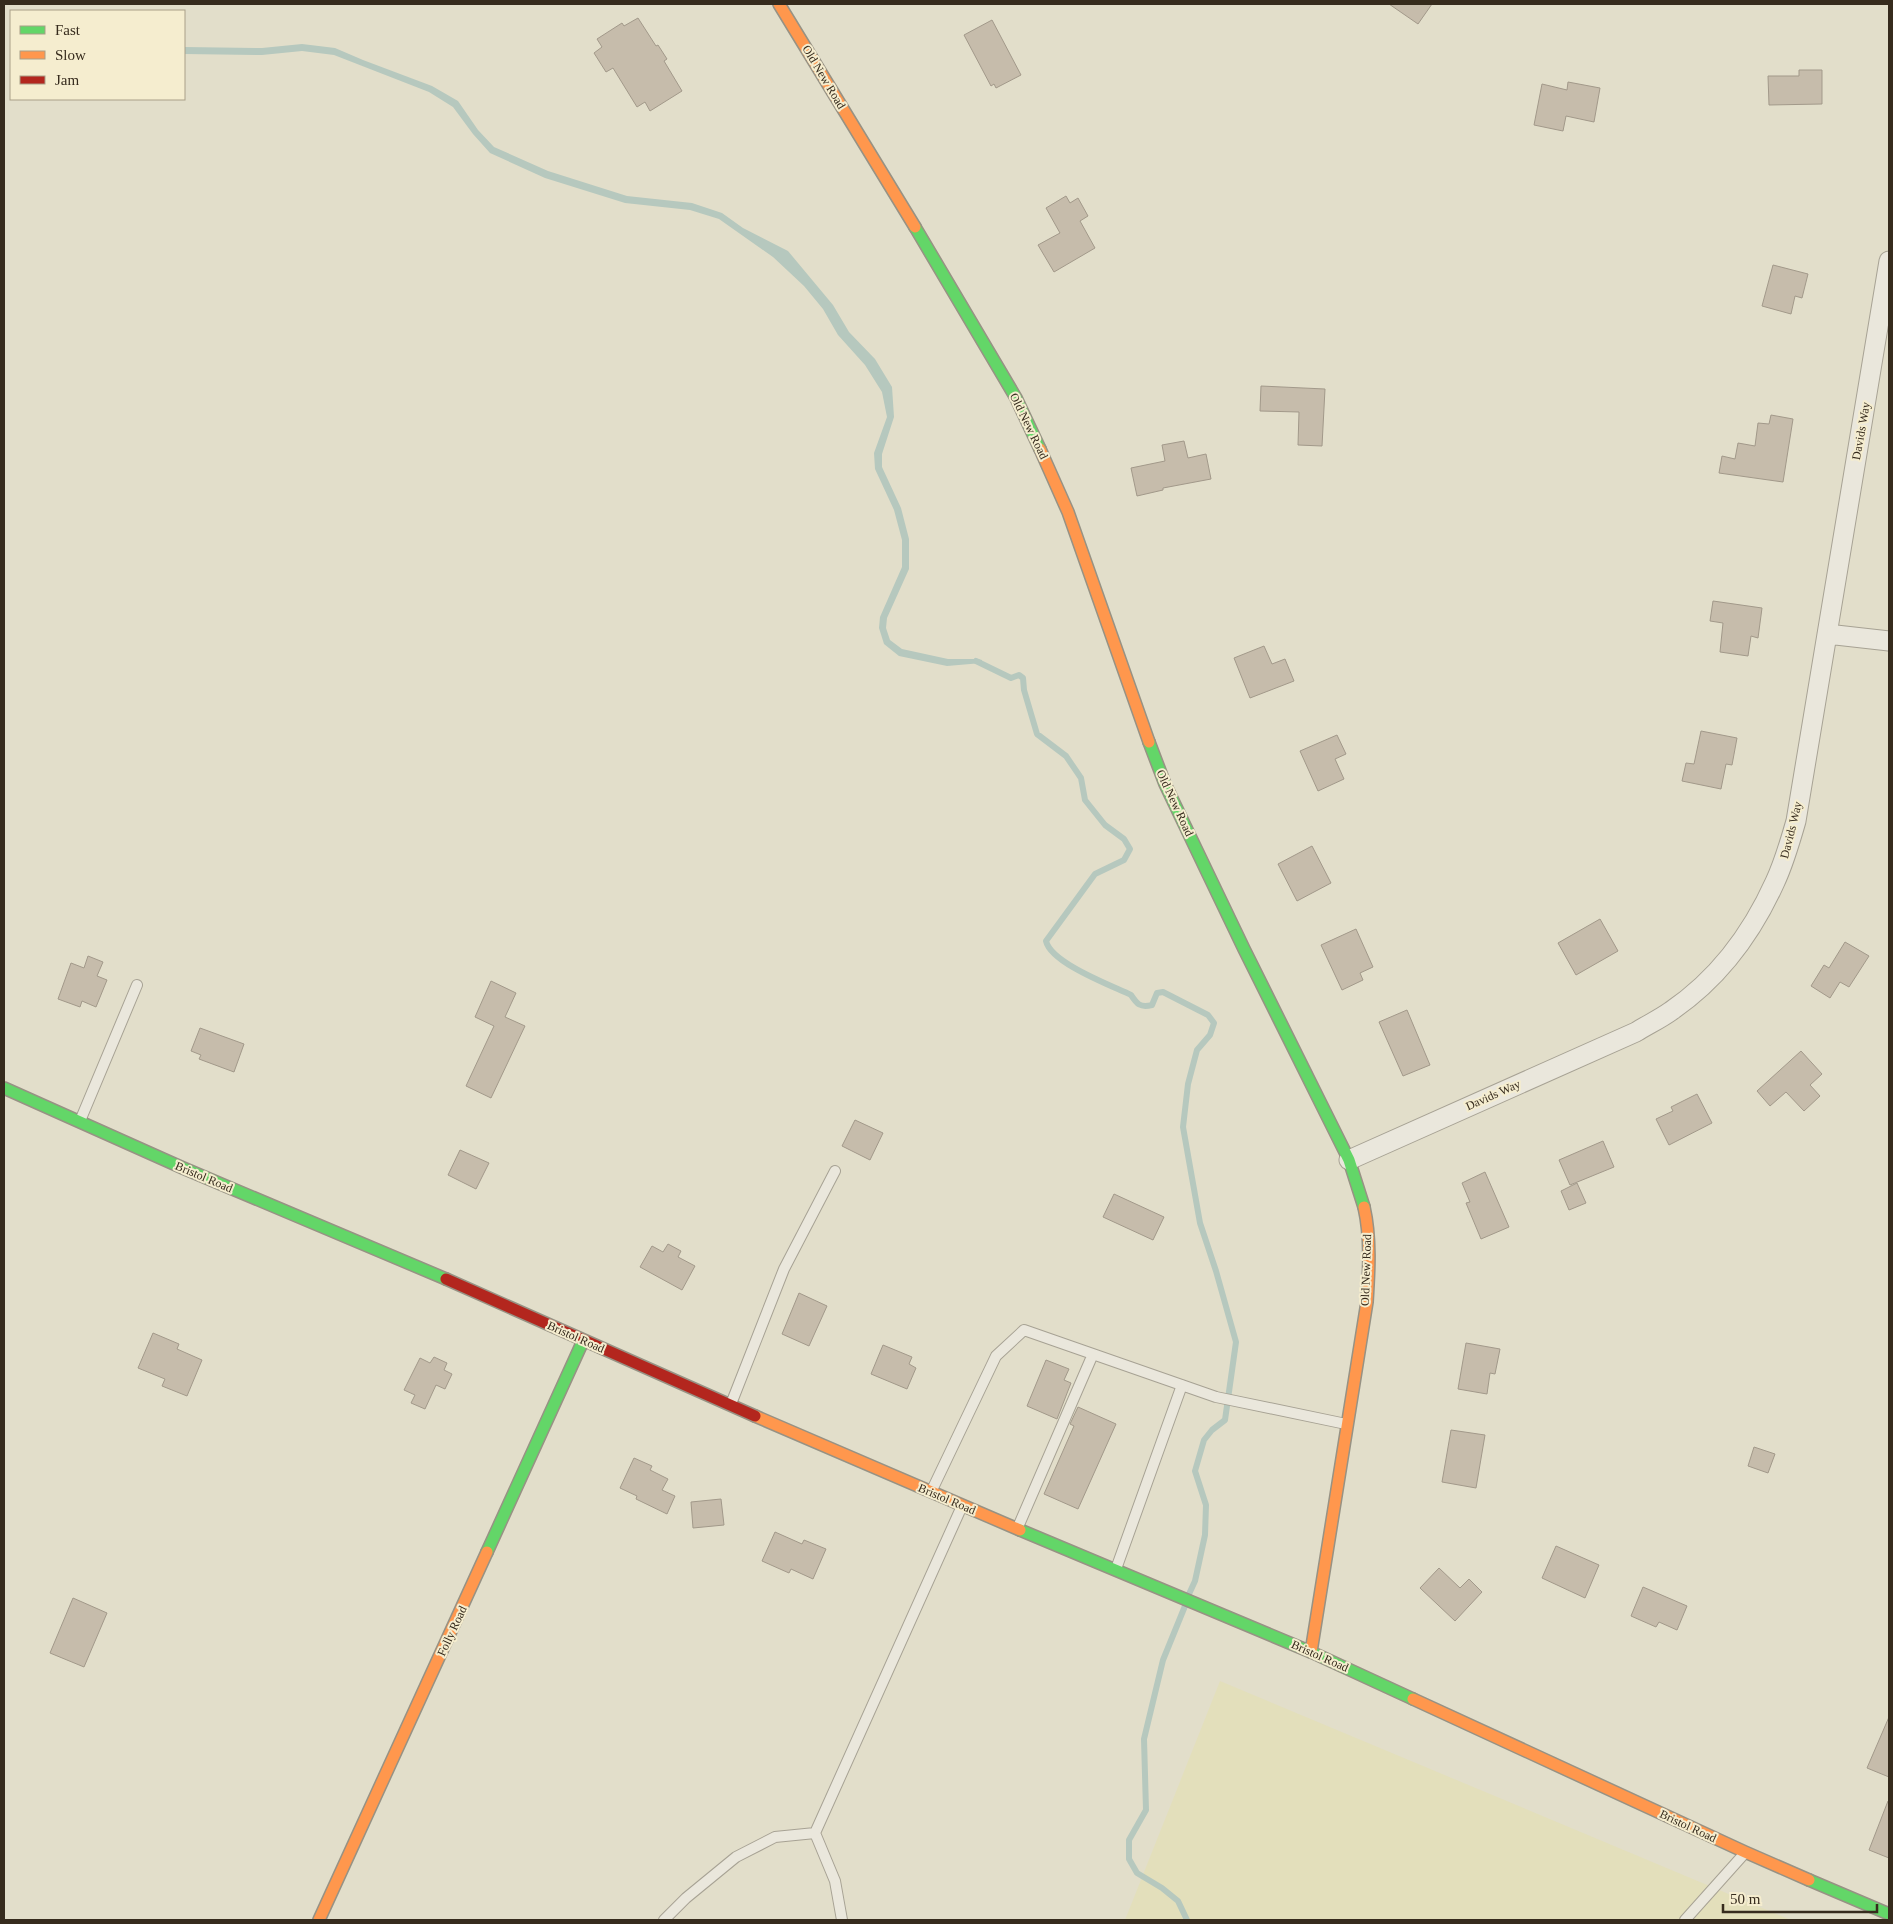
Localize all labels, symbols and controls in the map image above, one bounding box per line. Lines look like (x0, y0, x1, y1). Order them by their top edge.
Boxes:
legend (10, 10, 185, 100)
text: Fast (55, 22, 81, 38)
street label: Old New Road (799, 43, 849, 111)
text: Slow (55, 47, 86, 63)
text: Jam (55, 72, 79, 88)
street label: Old New Road (1007, 391, 1051, 461)
street label: Davids Way (1849, 401, 1873, 461)
street label: Old New Road (1153, 767, 1197, 839)
street label: Davids Way (1777, 800, 1805, 860)
street label: Davids Way (1463, 1077, 1523, 1113)
street label: Bristol Road (173, 1159, 235, 1195)
street label: Old New Road (1358, 1234, 1374, 1306)
street label: Bristol Road (545, 1318, 607, 1356)
street label: Bristol Road (916, 1481, 978, 1517)
street label: Folly Road (434, 1604, 470, 1658)
street label: Bristol Road (1289, 1637, 1351, 1675)
street label: Bristol Road (1657, 1807, 1719, 1845)
scale bar (1723, 1882, 1877, 1914)
text: 50 m (1730, 1891, 1761, 1907)

